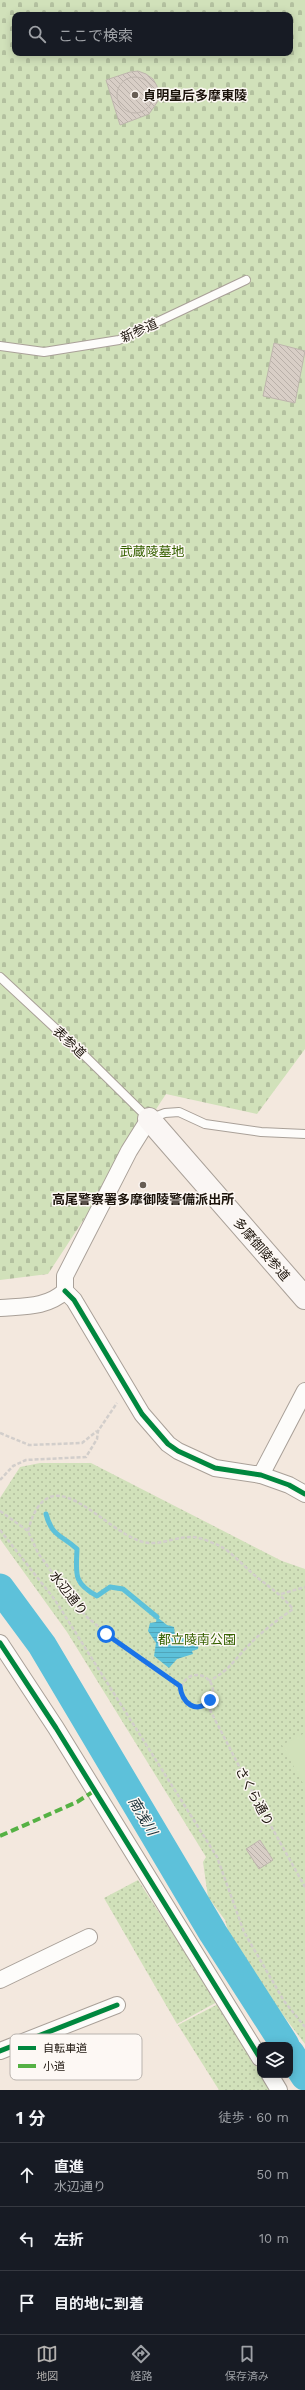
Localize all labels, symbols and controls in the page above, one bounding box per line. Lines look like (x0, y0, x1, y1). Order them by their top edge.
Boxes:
search box (12, 12, 293, 56)
icon: search (26, 23, 48, 45)
text: ここで検索 (58, 27, 133, 45)
place label: 貞明皇后多摩東陵 (143, 88, 247, 103)
marker: 貞明皇后多摩東陵 (130, 90, 140, 100)
street label: 新参道 (118, 316, 160, 345)
park label: 武蔵陵墓地 (119, 544, 185, 559)
street label: 表参道 (50, 1024, 89, 1061)
marker: 高尾警察署多摩御陵警備派出所 (138, 1180, 148, 1190)
place label: 高尾警察署多摩御陵警備派出所 (52, 1192, 234, 1207)
street label: 多摩御陵参道 (230, 1215, 293, 1284)
street label: 水辺通り (47, 1568, 91, 1618)
route start (97, 1625, 115, 1643)
park label: 都立陵南公園 (158, 1632, 236, 1647)
route end (201, 1691, 219, 1709)
street label: さくら通り (233, 1764, 276, 1828)
water label: 南浅川 (125, 1794, 162, 1840)
legend (10, 2034, 142, 2080)
text: 自転車道 (43, 2042, 87, 2055)
map controls (257, 2042, 293, 2078)
button: layers (257, 2042, 293, 2078)
text: 小道 (43, 2060, 65, 2073)
text: 1 分 (16, 2108, 45, 2128)
text: 徒歩 · 60 m (218, 2110, 289, 2125)
text: 直進 (54, 2158, 84, 2176)
icon: ahead (16, 2164, 38, 2186)
text: 50 m (257, 2167, 289, 2182)
text: 水辺通り (54, 2179, 106, 2194)
icon: left (16, 2228, 38, 2250)
text: 左折 (54, 2231, 84, 2249)
text: 10 m (259, 2231, 289, 2246)
icon: arrive (16, 2292, 38, 2314)
text: 目的地に到着 (54, 2295, 144, 2313)
tab: 地図 (36, 2343, 58, 2383)
tab: 経路 (130, 2343, 152, 2383)
tab: 保存済み (225, 2343, 269, 2383)

